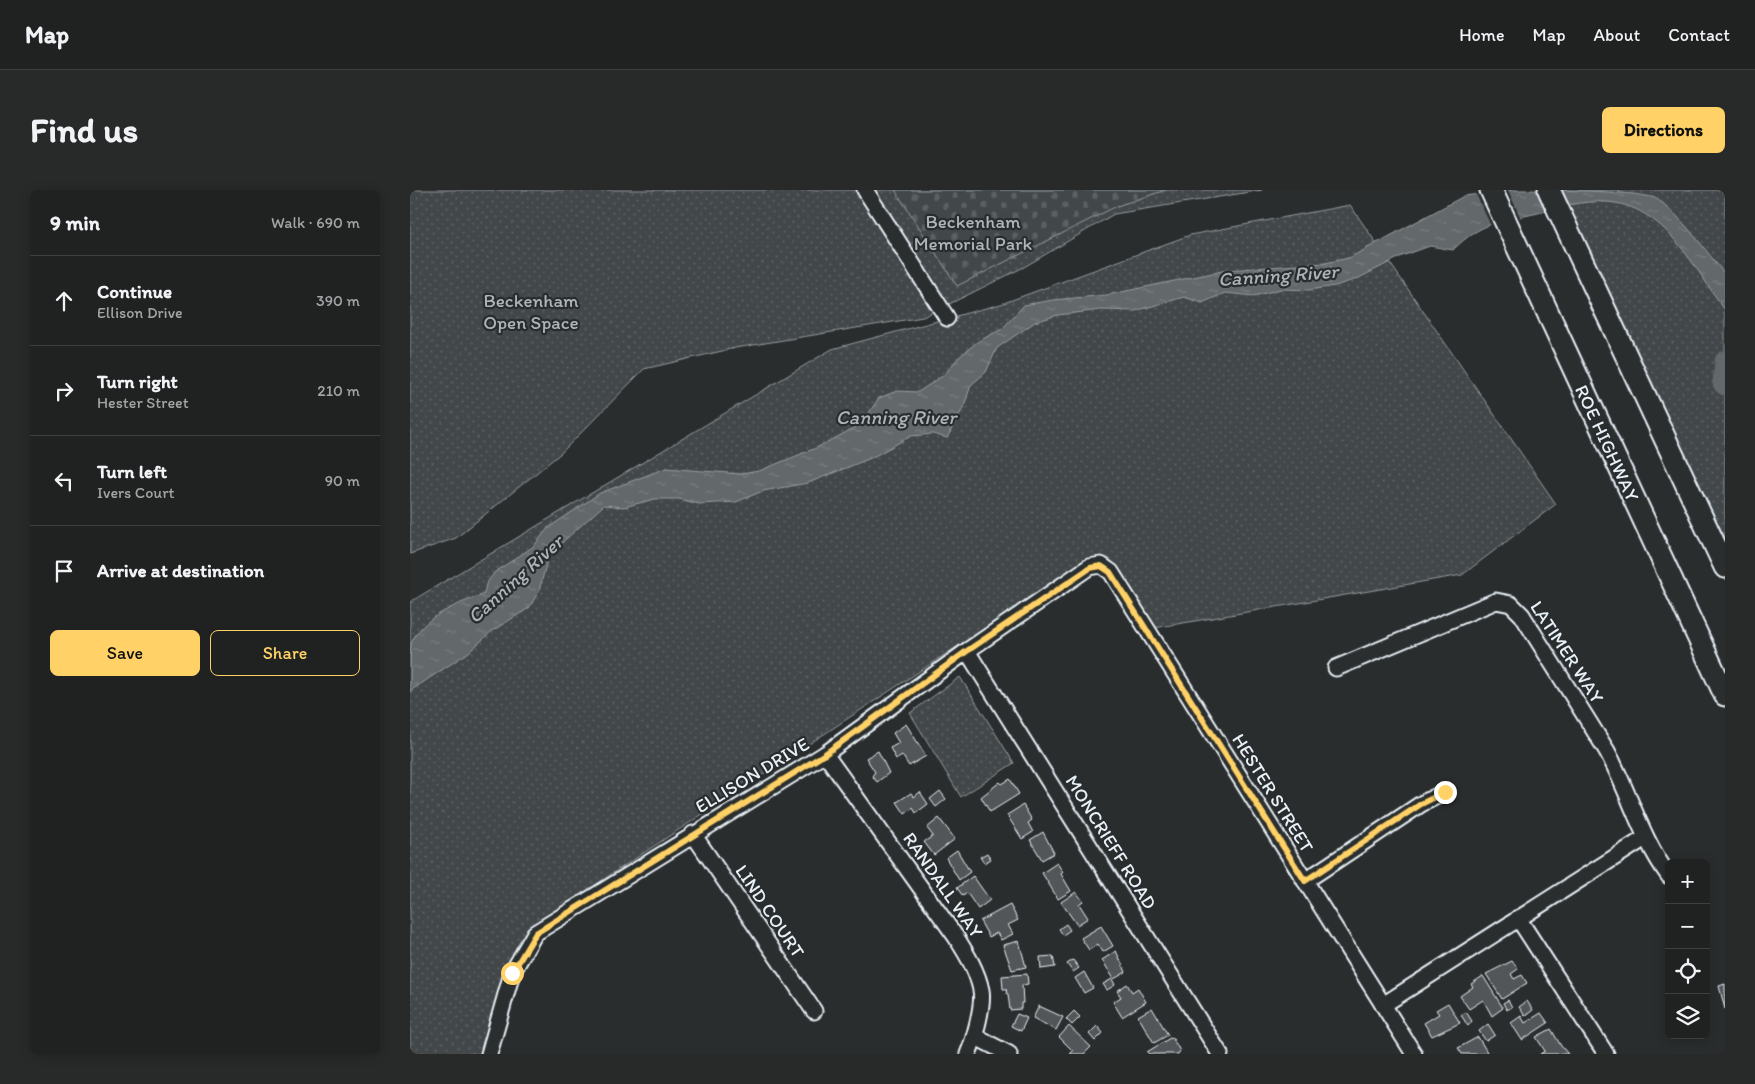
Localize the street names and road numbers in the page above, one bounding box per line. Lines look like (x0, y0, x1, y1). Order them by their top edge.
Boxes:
street label: ROE HIGHWAY (1570, 381, 1644, 505)
street label: LATIMER WAY (1525, 596, 1609, 708)
street label: HESTER STREET (1227, 729, 1319, 857)
street label: ELLISON DRIVE (691, 732, 813, 818)
street label: MONCRIEFF ROAD (1060, 771, 1162, 913)
street label: RANDALL WAY (898, 828, 988, 942)
street label: LIND COURT (730, 860, 810, 962)

